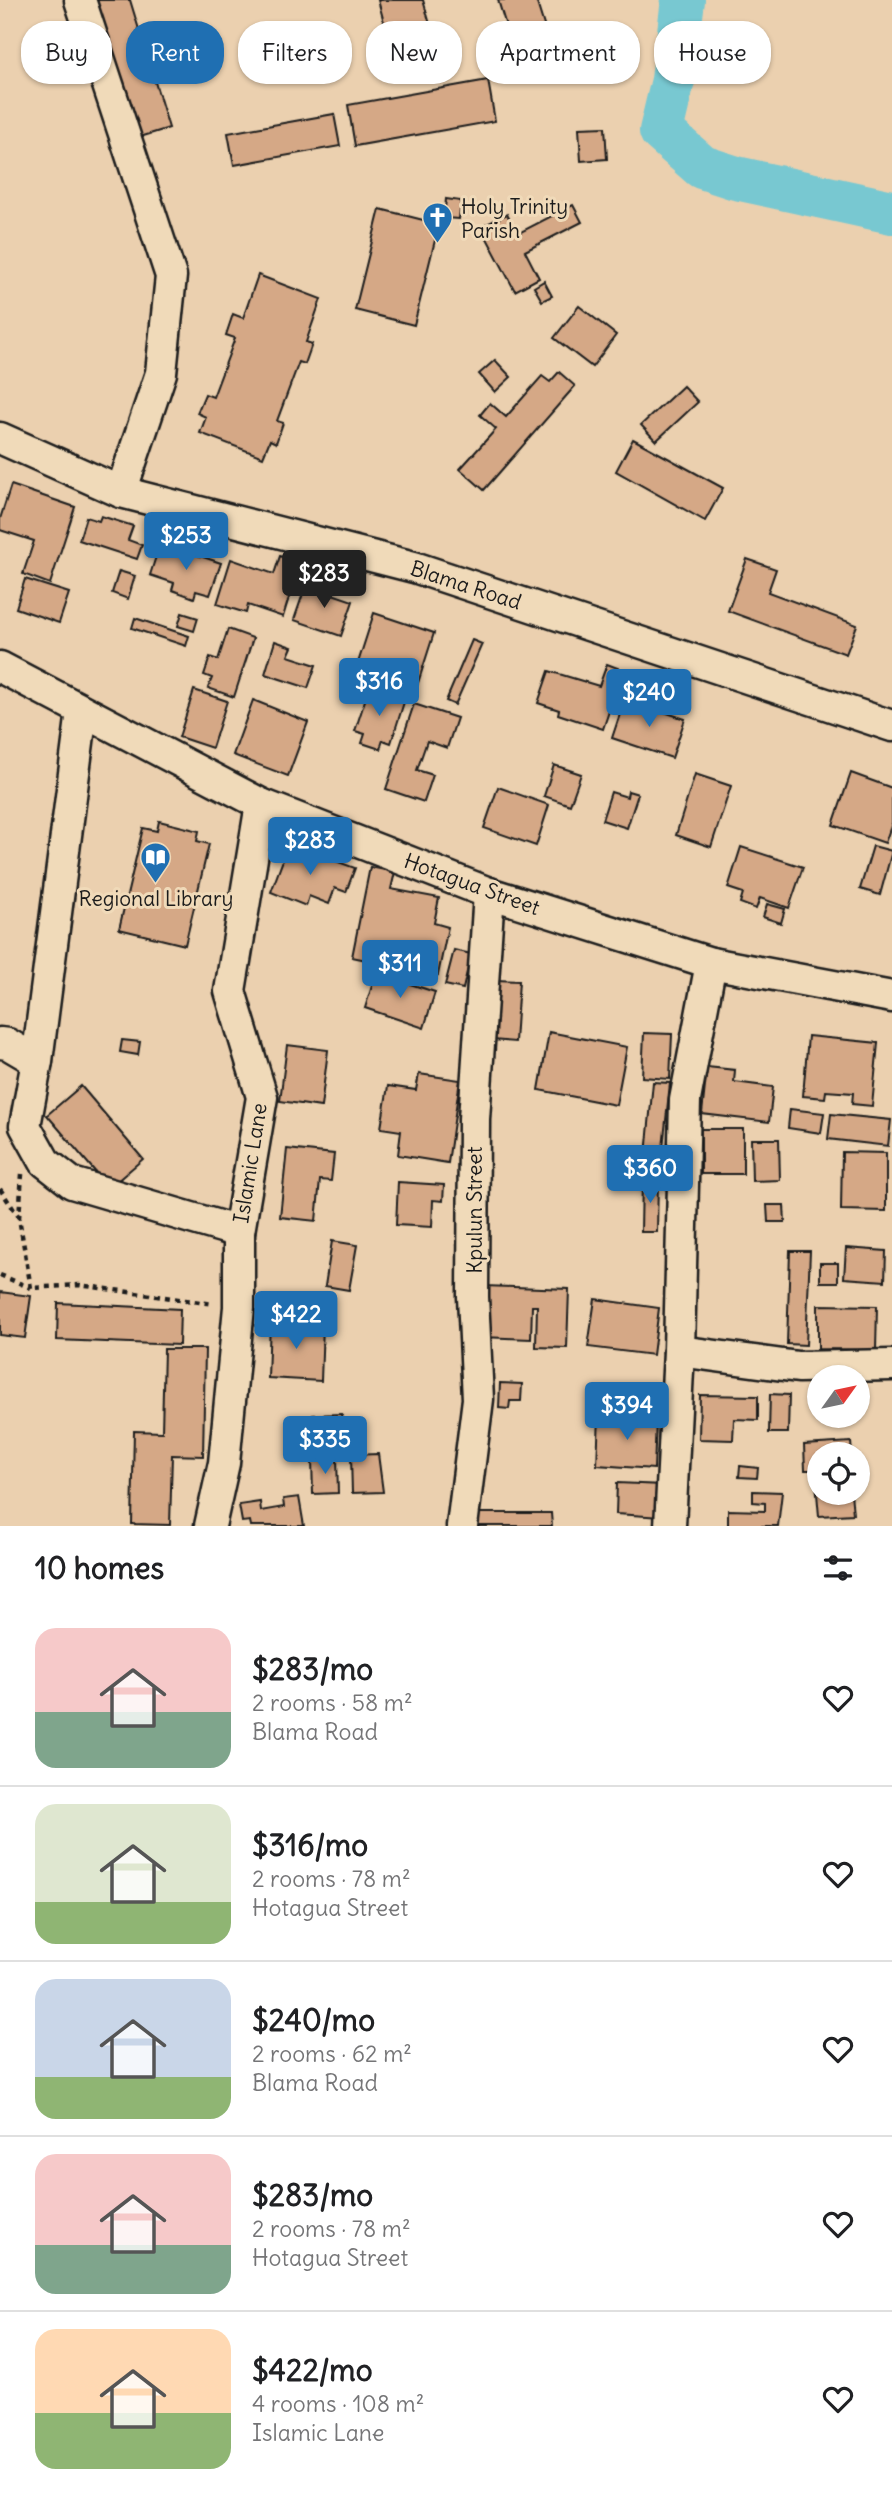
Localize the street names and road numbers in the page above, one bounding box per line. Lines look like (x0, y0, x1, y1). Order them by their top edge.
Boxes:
street label: Blama Road (407, 554, 525, 616)
street label: Hotagua Street (400, 847, 544, 921)
street label: Islamic Lane (227, 1101, 273, 1225)
street label: Kpulun Street (461, 1146, 488, 1274)

